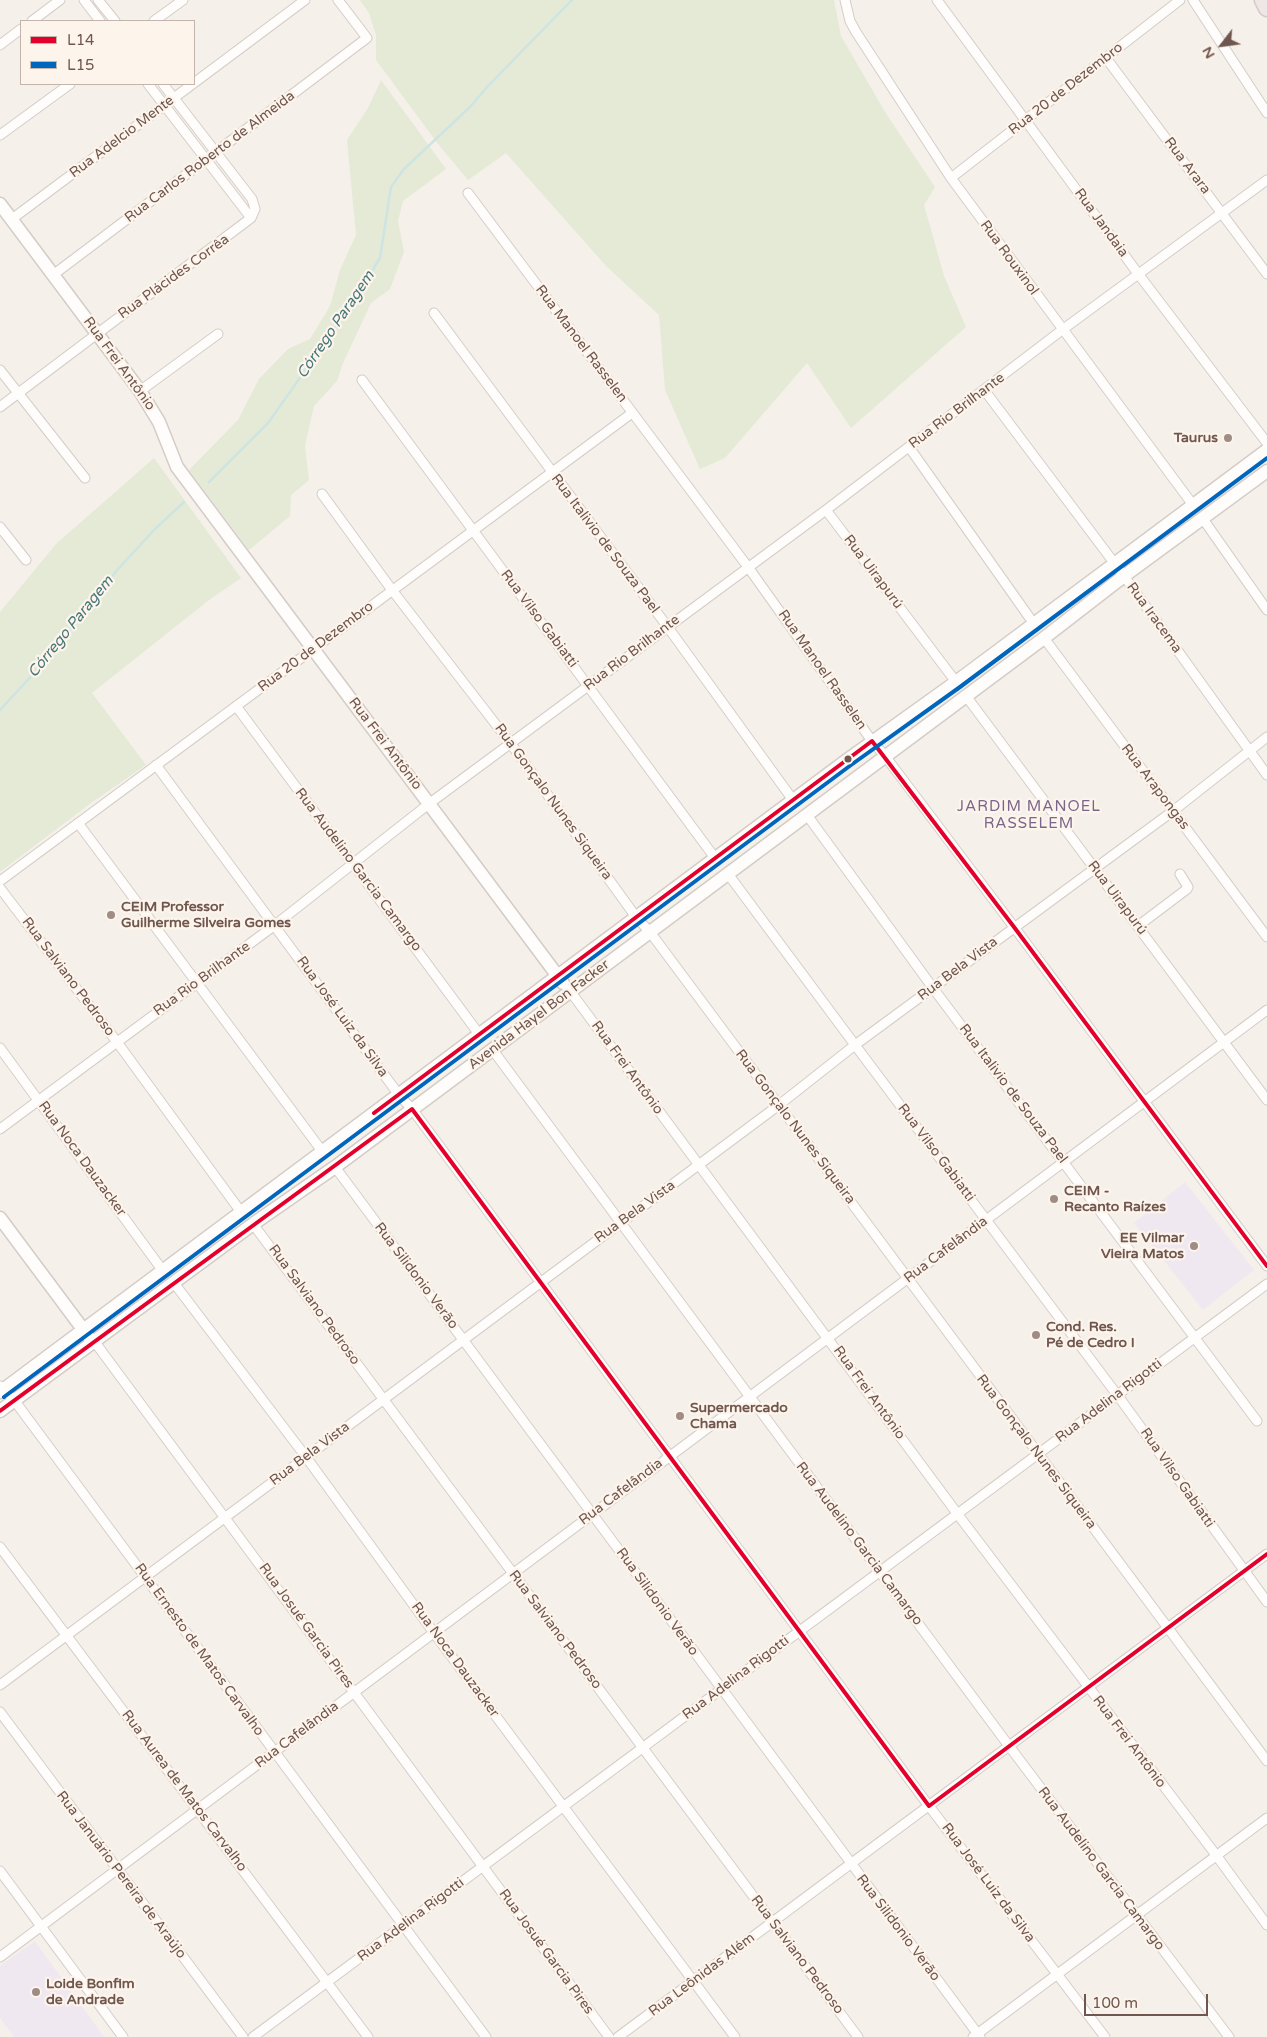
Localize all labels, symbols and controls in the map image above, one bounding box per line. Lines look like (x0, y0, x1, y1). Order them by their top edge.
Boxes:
legend (20, 20, 195, 85)
north arrow (1197, 20, 1247, 70)
text: L14 (67, 31, 94, 49)
street label: Rua 20 de Dezembro (1006, 39, 1126, 139)
text: N (1198, 44, 1219, 62)
text: L15 (67, 56, 94, 74)
street label: Rua Carlos Roberto de Almeida (122, 88, 298, 226)
street label: Rua Adelcio Mente (66, 92, 178, 182)
street label: Rua Arara (1160, 134, 1214, 198)
street label: Rua Jandaia (1070, 185, 1132, 261)
street label: Rua Rouxinol (976, 217, 1042, 299)
street label: Rua Plácides Corrêa (115, 231, 233, 323)
water label: Córrego Paragem (293, 268, 379, 382)
street label: Rua Manoel Rasselen (531, 282, 631, 406)
street label: Rua Frei Antônio (79, 314, 159, 414)
street label: Rua Rio Brilhante (906, 370, 1008, 452)
place label: Taurus (1174, 430, 1218, 446)
marker: Taurus (1222, 432, 1234, 444)
street label: Rua Italivio de Souza Pael (547, 471, 663, 617)
street label: Rua Uirapurú (840, 532, 906, 612)
street label: Rua Vilso Gabiatti (497, 567, 581, 671)
water label: Córrego Paragem (24, 573, 118, 681)
street label: Rua Iracema (1123, 579, 1185, 657)
street label: Rua 20 de Dezembro (255, 598, 377, 696)
street label: Rua Manoel Rasselen (774, 607, 870, 733)
street label: Rua Rio Brilhante (581, 612, 683, 694)
street label: Rua Frei Antônio (345, 694, 425, 794)
street label: Rua Gonçalo Nunes Siqueira (491, 721, 615, 883)
street label: Rua Arapongas (1117, 741, 1193, 833)
unlabelled marker (843, 754, 853, 764)
street label: Rua Audelino Garcia Camargo (291, 785, 425, 955)
district label: JARDIM MANOEL RASSELEM (955, 798, 1103, 833)
street label: Rua Uirapurú (1084, 858, 1150, 938)
place label: CEIM Professor Guilherme Silveira Gomes (121, 899, 291, 932)
marker: CEIM Professor Guilherme Silveira Gomes (105, 909, 117, 921)
street label: Rua Salviano Pedroso (18, 914, 118, 1040)
street label: Rua Bela Vista (915, 934, 1001, 1004)
street label: Rua Rio Brilhante (150, 938, 254, 1020)
street label: Rua José Luiz da Silva (293, 953, 391, 1081)
street label: Avenida Hayel Bon Facker (465, 956, 613, 1074)
street label: Rua Frei Antônio (587, 1018, 667, 1118)
street label: Rua Italivio de Souza Pael (955, 1021, 1071, 1167)
street label: Rua Gonçalo Nunes Siqueira (731, 1046, 859, 1208)
street label: Rua Noca Dauzacker (35, 1098, 129, 1220)
street label: Rua Vilso Gabiatti (894, 1101, 978, 1205)
street label: Rua Bela Vista (591, 1177, 679, 1247)
place label: CEIM - Recanto Raízes (1064, 1183, 1166, 1216)
marker: CEIM - Recanto Raízes (1048, 1193, 1060, 1205)
street label: Rua Cafelândia (901, 1213, 991, 1287)
street label: Rua Silidonio Verão (370, 1219, 462, 1333)
place label: EE Vilmar Vieira Matos (1101, 1230, 1184, 1262)
marker: EE Vilmar Vieira Matos (1188, 1240, 1200, 1252)
street label: Rua Salviano Pedroso (265, 1242, 363, 1368)
place label: Cond. Res. Pé de Cedro I (1046, 1319, 1135, 1351)
marker: Cond. Res. Pé de Cedro I (1030, 1329, 1042, 1341)
street label: Rua Frei Antônio (829, 1343, 909, 1443)
street label: Rua Adelina Rigotti (1052, 1355, 1166, 1447)
street label: Rua Gonçalo Nunes Siqueira (972, 1371, 1100, 1533)
place label: Supermercado Chama (690, 1400, 788, 1432)
marker: Supermercado Chama (674, 1410, 686, 1422)
street label: Rua Bela Vista (267, 1419, 353, 1489)
street label: Rua Vilso Gabiatti (1136, 1425, 1218, 1531)
street label: Rua Cafelândia (576, 1455, 666, 1529)
street label: Rua Audelino Garcia Camargo (792, 1459, 926, 1629)
street label: Rua Silidonio Verão (612, 1545, 702, 1659)
street label: Rua Ernesto de Matos Carvalho (131, 1560, 267, 1740)
street label: Rua Josué Garcia Pires (255, 1560, 357, 1692)
street label: Rua Salviano Pedroso (505, 1567, 605, 1693)
street label: Rua Noca Dauzacker (408, 1599, 502, 1721)
street label: Rua Adelina Rigotti (679, 1632, 793, 1724)
street label: Rua Frei Antônio (1089, 1692, 1169, 1792)
street label: Rua Cafelândia (252, 1698, 342, 1772)
street label: Rua Aurea de Matos Carvalho (118, 1707, 250, 1875)
street label: Rua Audelino Garcia Camargo (1034, 1784, 1168, 1954)
street label: Rua Januário Pereira de Araújo (52, 1788, 190, 1962)
street label: Rua José Luiz da Silva (938, 1820, 1038, 1946)
street label: Rua Silidonio Verão (852, 1871, 944, 1985)
street label: Rua Adelina Rigotti (354, 1874, 468, 1966)
street label: Rua Josué Garcia Pires (495, 1886, 597, 2018)
street label: Rua Salviano Pedroso (747, 1892, 847, 2018)
street label: Rua Leônidas Além (646, 1930, 758, 2020)
place label: Loide Bonfim de Andrade (46, 1976, 135, 2008)
scale bar (1087, 1984, 1211, 2016)
marker: Loide Bonfim de Andrade (30, 1986, 42, 1998)
text: 100 m (1092, 1994, 1138, 2012)

